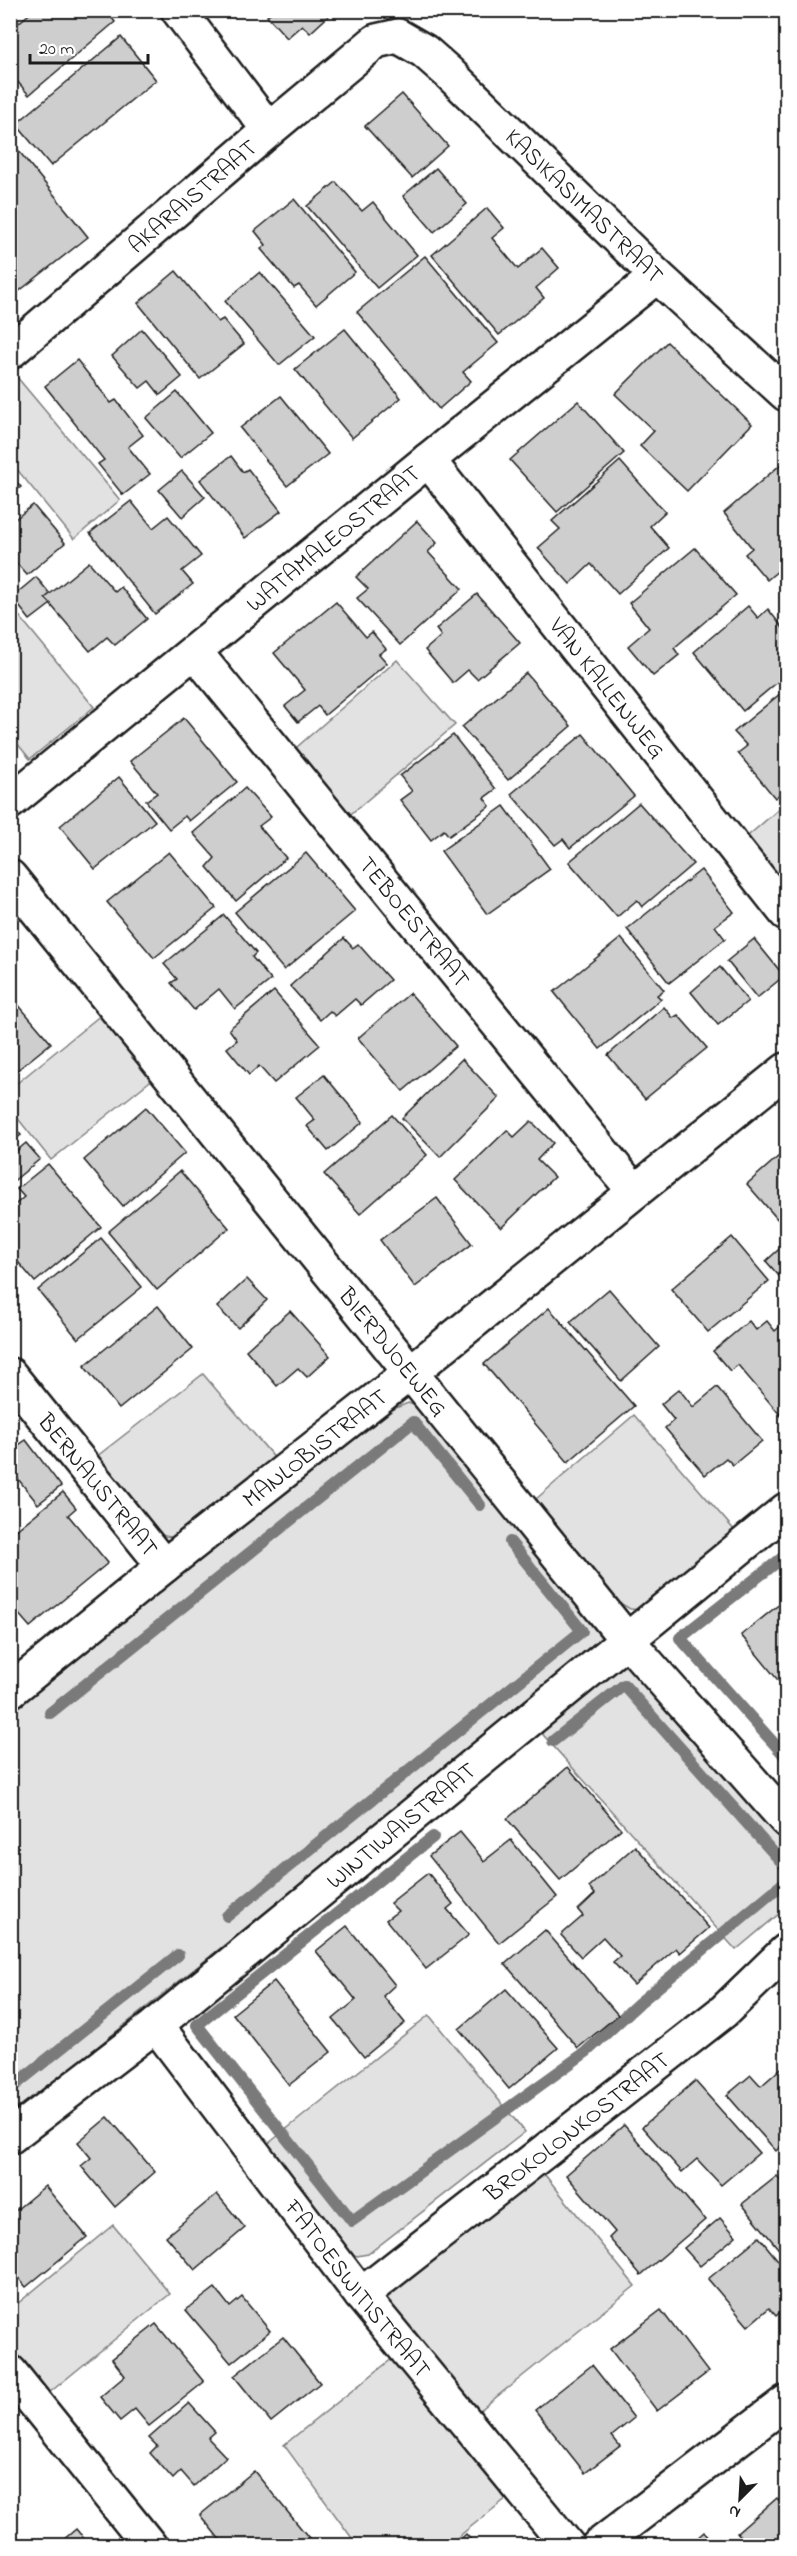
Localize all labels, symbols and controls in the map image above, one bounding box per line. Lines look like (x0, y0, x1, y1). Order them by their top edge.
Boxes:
scale bar (30, 27, 148, 65)
text: 20 m (39, 37, 74, 63)
street label: KASIKASIMASTRAAT (496, 121, 671, 293)
street label: AKARAISTRAAT (121, 132, 266, 263)
street label: WATAMALEOSTRAAT (240, 458, 429, 622)
street label: VAN KALLENWEG (538, 610, 673, 767)
street label: TEBOESTRAAT (349, 850, 477, 997)
street label: BIERDJOEWEG (328, 1280, 455, 1425)
street label: MANLOBISTRAAT (236, 1381, 397, 1518)
street label: BERNAUSTRAAT (27, 1406, 166, 1566)
street label: WINTIWAISTRAAT (320, 1755, 485, 1899)
street label: BROKOLONKOSTRAAT (477, 2044, 679, 2212)
street label: FATOESWITISTRAAT (274, 2192, 438, 2387)
north arrow (710, 2469, 770, 2529)
text: N (725, 2498, 745, 2524)

